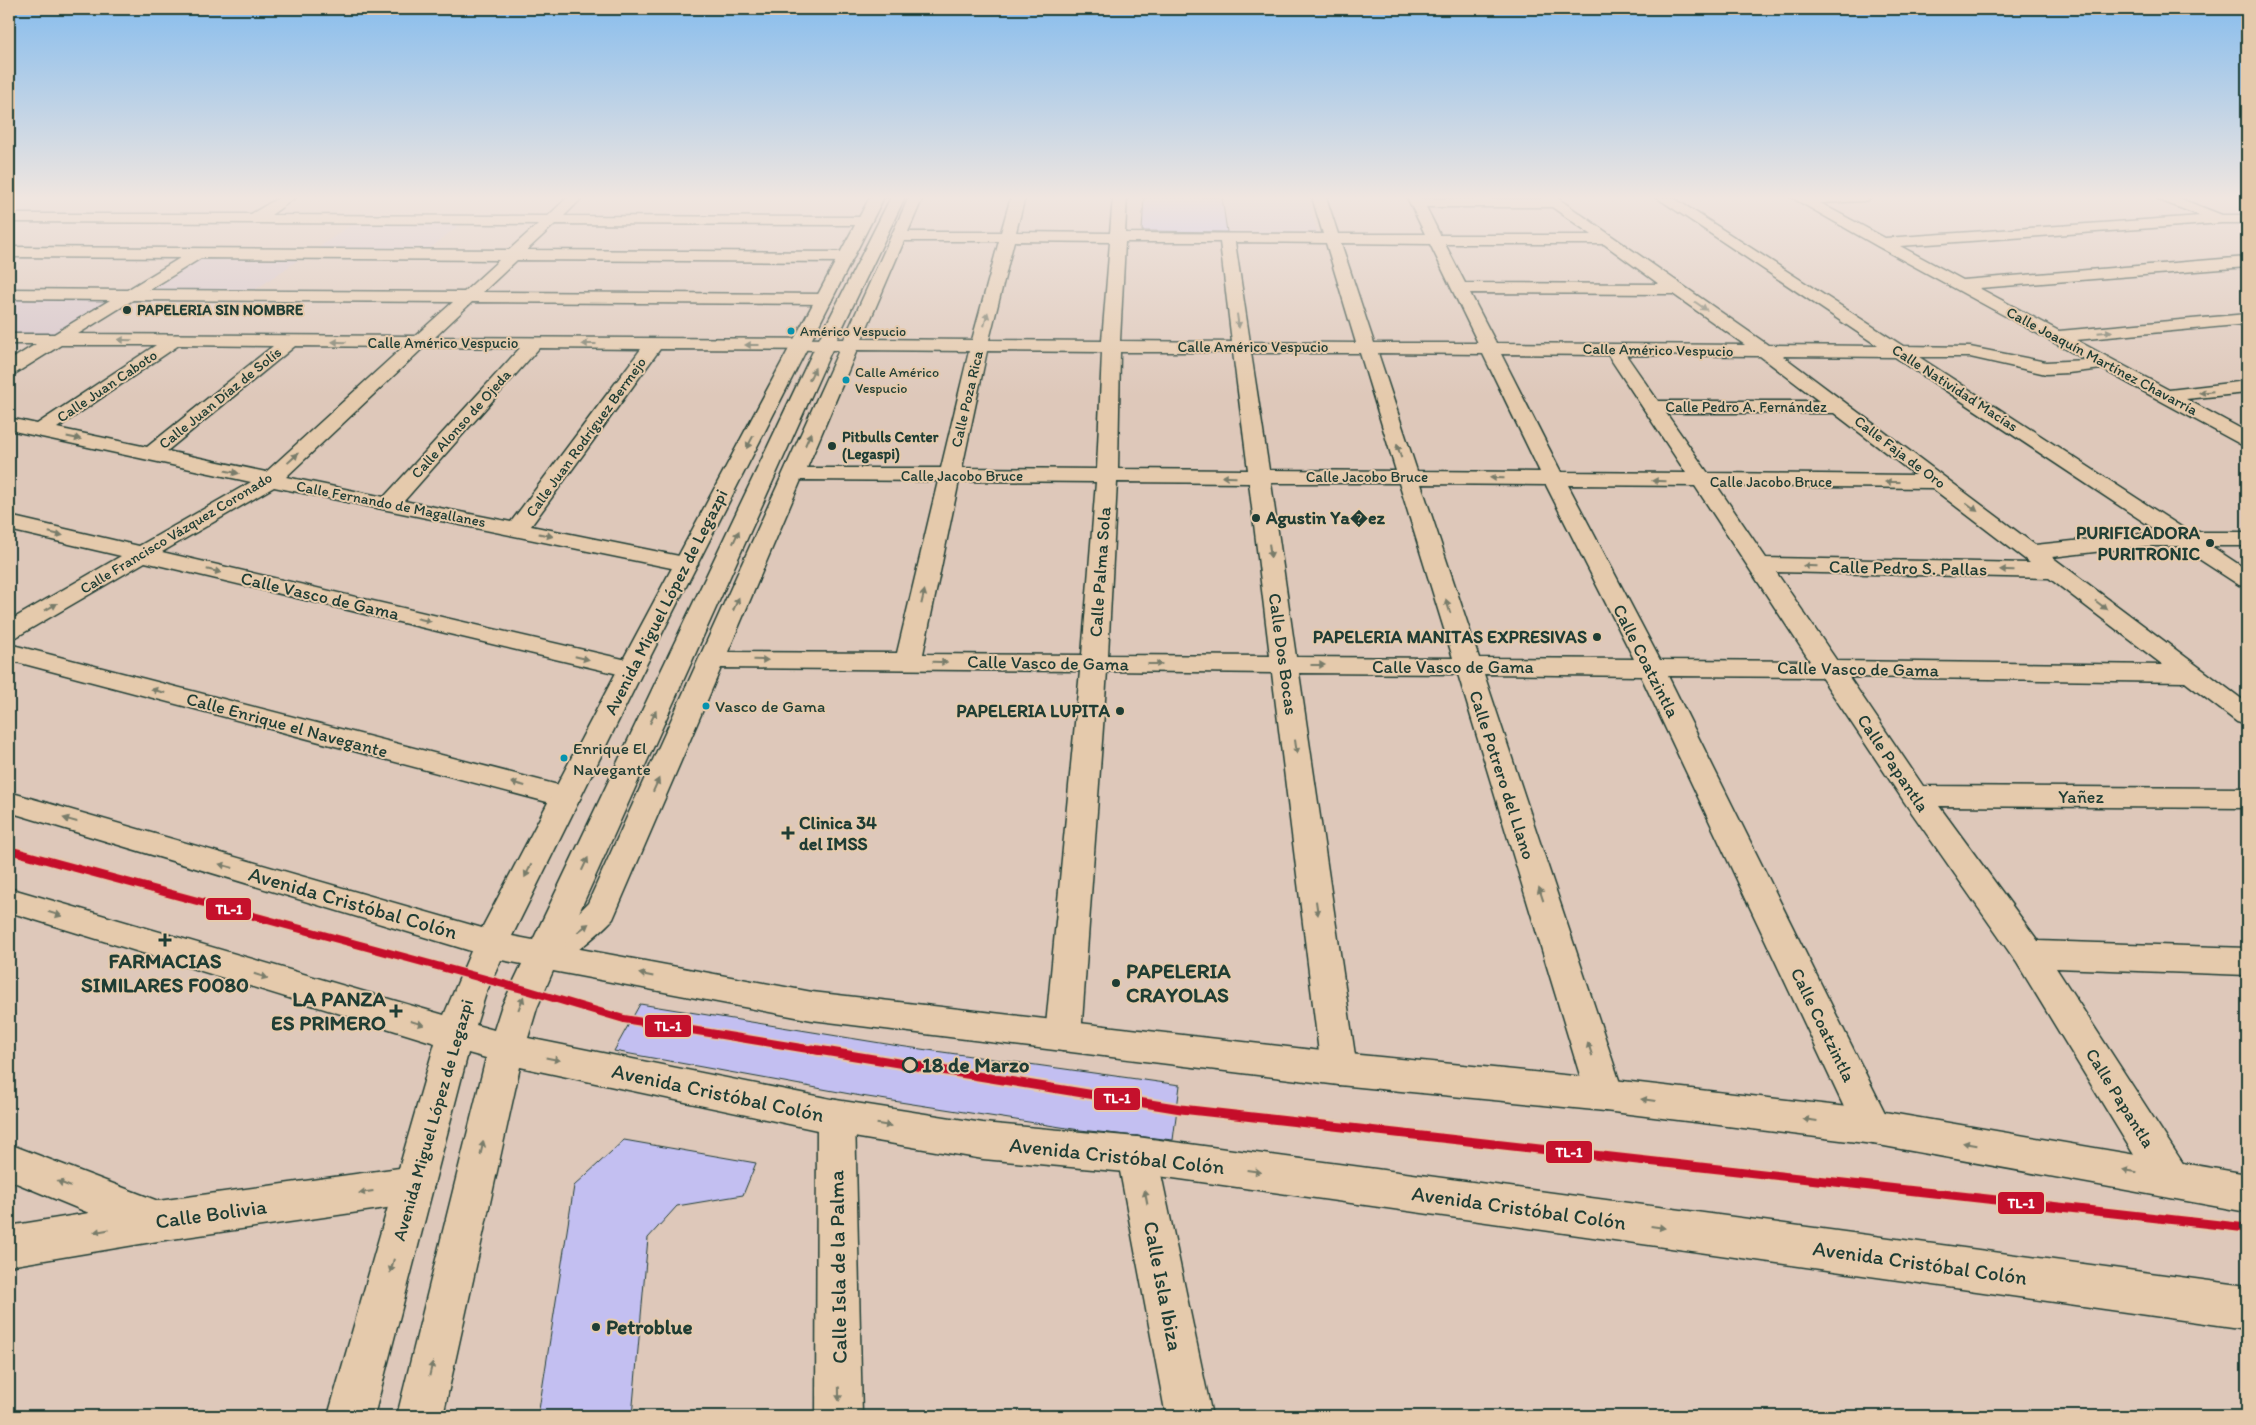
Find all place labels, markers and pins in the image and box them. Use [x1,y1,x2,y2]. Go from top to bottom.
place label: PAPELERIA SIN NOMBRE [137,301,304,319]
marker: PAPELERIA SIN NOMBRE [121,304,133,316]
place label: Américo Vespucio [800,323,906,340]
marker: Américo Vespucio [786,326,796,336]
place label: Calle Américo Vespucio [855,364,939,397]
marker: Calle Américo Vespucio [841,375,851,385]
place label: Pitbulls Center (Legaspi) [842,428,939,464]
marker: Pitbulls Center (Legaspi) [826,440,838,452]
place label: Agustin Ya�ez [1265,507,1385,529]
marker: Agustin Ya�ez [1250,512,1262,524]
place label: PURIFICADORA PURITRONIC [2076,522,2200,565]
marker: PURIFICADORA PURITRONIC [2204,537,2216,549]
place label: PAPELERIA MANITAS EXPRESIVAS [1313,626,1587,648]
marker: PAPELERIA MANITAS EXPRESIVAS [1591,631,1603,643]
place label: Vasco de Gama [715,696,825,716]
place label: PAPELERIA LUPITA [956,700,1110,722]
marker: Vasco de Gama [701,701,711,711]
marker: PAPELERIA LUPITA [1114,705,1126,717]
place label: Enrique El Navegante [573,738,651,779]
marker: Enrique El Navegante [559,753,569,763]
place label: Clinica 34 del IMSS [799,812,877,855]
marker: Clinica 34 del IMSS [781,826,795,840]
marker: FARMACIAS SIMILARES F0080 [159,934,171,946]
place label: FARMACIAS SIMILARES F0080 [81,948,249,997]
place label: PAPELERIA CRAYOLAS [1126,958,1231,1007]
marker: PAPELERIA CRAYOLAS [1110,977,1122,989]
place label: LA PANZA ES PRIMERO [271,986,387,1035]
marker: LA PANZA ES PRIMERO [390,1005,402,1017]
place label: 18 de Marzo [922,1052,1030,1077]
marker: 18 de Marzo [902,1057,918,1073]
place label: Petroblue [606,1314,692,1339]
marker: Petroblue [590,1321,602,1333]

